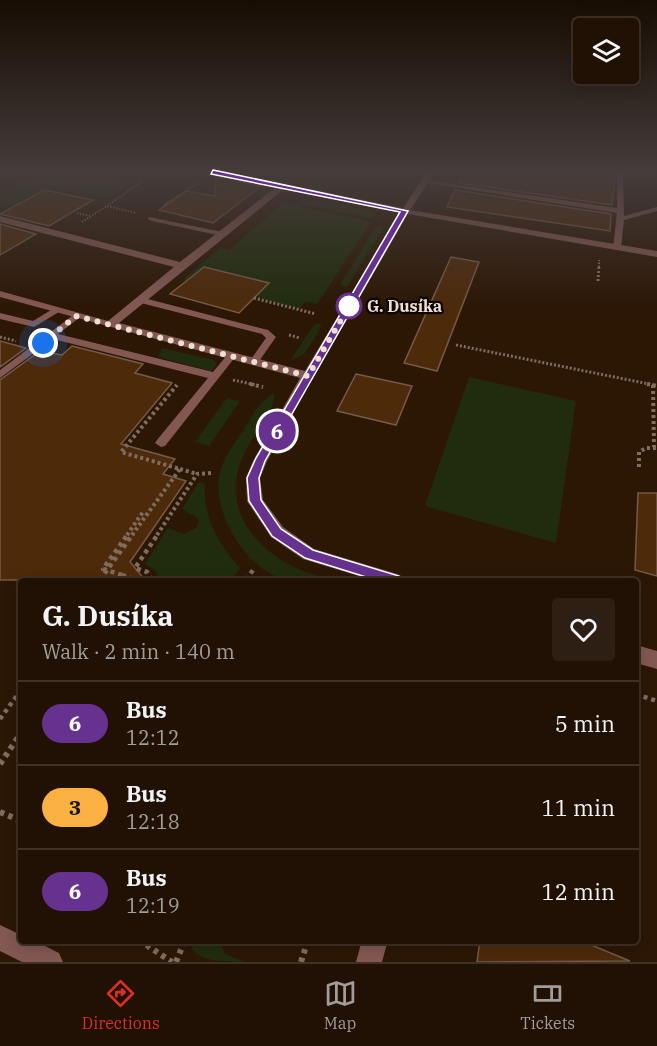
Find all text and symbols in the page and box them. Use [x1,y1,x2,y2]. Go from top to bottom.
map controls [573,18,639,84]
button: layers [573,18,639,84]
marker: G. Dusíka [336,293,362,319]
place label: G. Dusíka [367,296,442,316]
your location [28,328,58,358]
line badge: 6 [258,412,296,450]
text: 6 [271,417,283,445]
text: G. Dusíka [42,597,174,634]
button: heart [552,598,615,661]
text: Walk · 2 min · 140 m [42,638,235,665]
text: Bus [126,695,167,724]
text: 6 [69,709,81,737]
text: 5 min [555,709,615,738]
text: 12:12 [126,724,180,751]
text: Bus [126,779,167,808]
text: 3 [69,793,81,821]
text: 11 min [542,793,615,822]
text: 12:18 [126,808,180,835]
text: Bus [126,863,167,892]
text: 6 [69,877,81,905]
text: 12 min [542,877,615,906]
text: 12:19 [126,892,180,919]
tab: Directions [82,977,160,1033]
tab: Map [324,977,357,1033]
tab: Tickets [520,977,575,1033]

